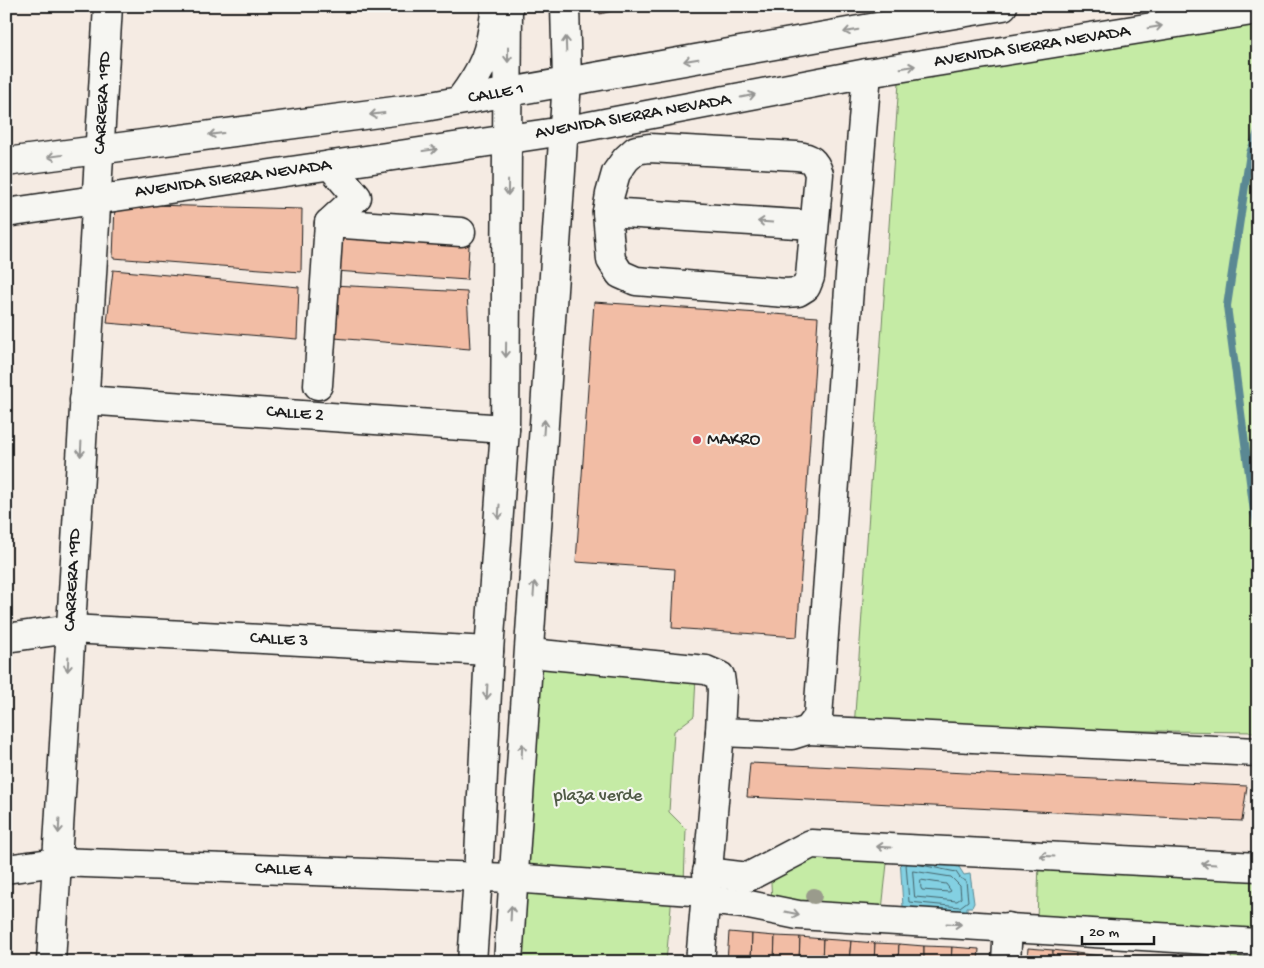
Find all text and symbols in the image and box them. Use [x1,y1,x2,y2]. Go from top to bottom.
street label: AVENIDA SIERRA NEVADA [933,21,1133,73]
one-way arrow [1147,21,1163,31]
one-way arrow [843,27,859,37]
one-way arrow [561,36,570,52]
one-way arrow [504,47,513,63]
street label: CARRERA 19D [90,51,116,155]
one-way arrow [683,55,699,65]
one-way arrow [900,61,916,71]
street label: CALLE 1 [466,79,526,109]
street label: AVENIDA SIERRA NEVADA [534,89,734,145]
one-way arrow [740,90,756,100]
one-way arrow [369,109,385,119]
one-way arrow [208,129,224,139]
one-way arrow [422,145,438,155]
one-way arrow [47,151,63,161]
street label: AVENIDA SIERRA NEVADA [133,155,334,203]
one-way arrow [503,179,513,195]
one-way arrow [757,218,773,227]
one-way arrow [501,342,511,358]
street label: CALLE 2 [265,402,325,427]
one-way arrow [540,419,549,435]
place label: MAKRO [707,430,760,451]
marker: MAKRO [691,434,703,446]
one-way arrow [76,441,85,457]
one-way arrow [494,504,504,520]
street label: CARRERA 19D [60,528,86,632]
one-way arrow [529,581,538,597]
street label: CALLE 3 [249,628,309,652]
one-way arrow [64,655,73,671]
one-way arrow [482,684,491,700]
one-way arrow [518,743,527,759]
park label: plaza verde [553,786,643,807]
one-way arrow [54,818,63,834]
one-way arrow [877,843,893,852]
one-way arrow [1039,851,1055,860]
street label: CALLE 4 [255,859,314,882]
one-way arrow [1201,860,1217,869]
one-way arrow [506,905,515,921]
one-way arrow [784,909,800,919]
scale bar [1082,913,1154,945]
one-way arrow [946,919,962,928]
text: 20 m [1089,924,1119,942]

